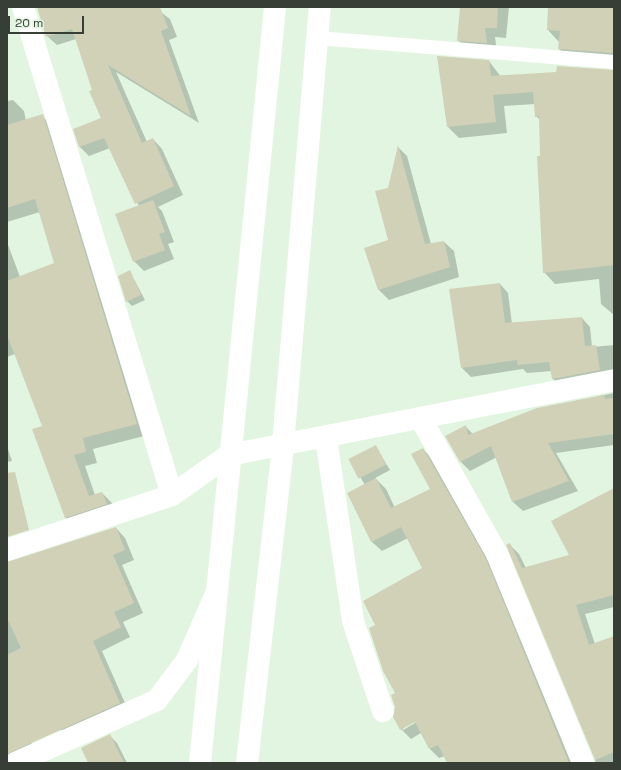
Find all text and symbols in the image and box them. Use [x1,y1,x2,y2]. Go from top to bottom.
scale bar [10,8,86,34]
text: 20 m [15,15,43,31]

